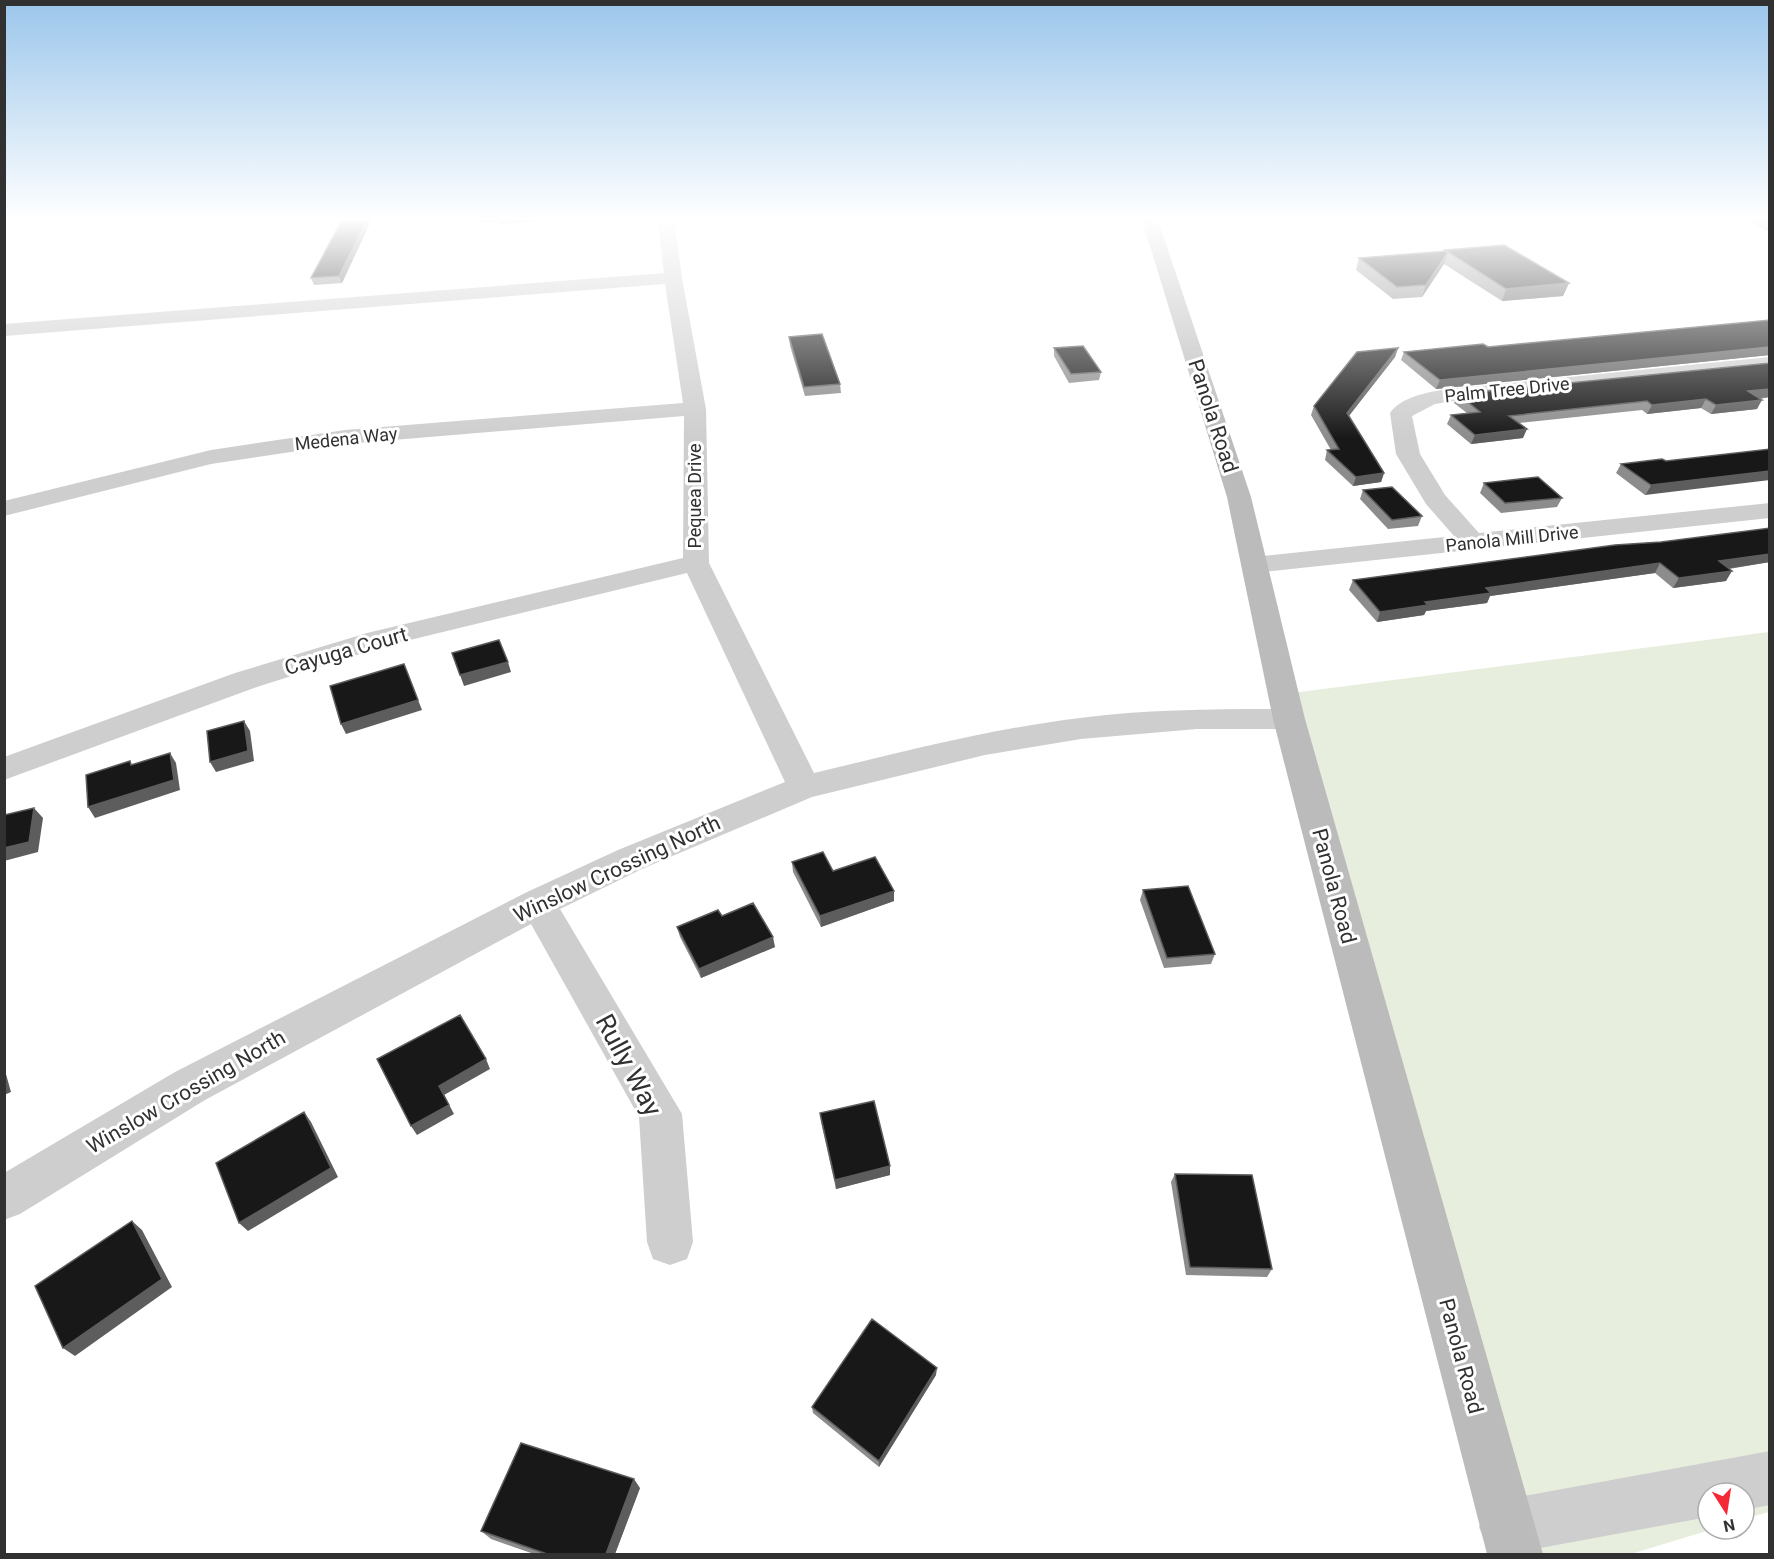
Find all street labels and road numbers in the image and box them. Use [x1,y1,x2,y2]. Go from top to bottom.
street label: Panola Road [1183,356,1243,476]
street label: Palm Tree Drive [1444,373,1570,406]
street label: Medena Way [294,423,399,454]
street label: Pequea Drive [684,443,705,549]
street label: Panola Mill Drive [1444,521,1579,556]
street label: Cayuga Court [282,622,410,680]
street label: Winslow Crossing North [510,811,724,927]
street label: Panola Road [1307,826,1361,946]
street label: Rully Way [590,1009,668,1121]
street label: Winslow Crossing North [82,1025,290,1159]
street label: Panola Road [1434,1296,1488,1416]

